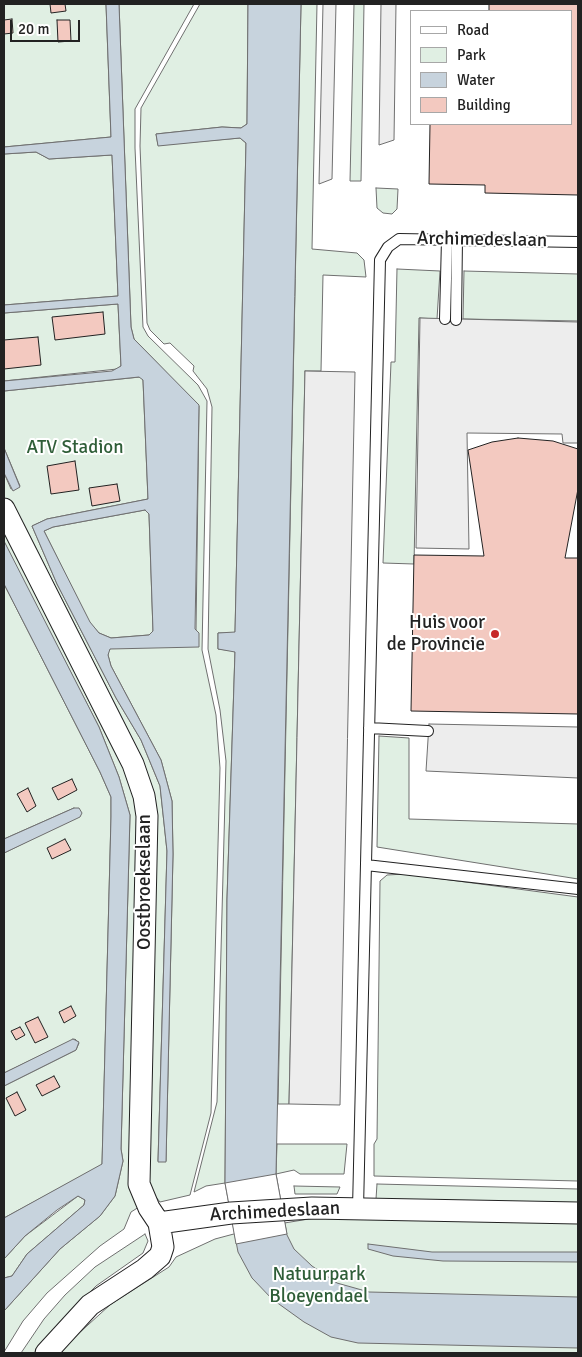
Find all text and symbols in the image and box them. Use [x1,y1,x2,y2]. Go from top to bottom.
scale bar [12,10,82,42]
legend [410,10,572,125]
text: 20 m [18,20,49,38]
text: Road [457,21,489,39]
text: Park [457,46,486,64]
text: Water [457,71,495,89]
text: Building [457,96,511,114]
street label: Archimedeslaan [417,227,547,253]
park label: ATV Stadion [26,437,124,459]
place label: Huis voor de Provincie [387,612,485,656]
marker: Huis voor de Provincie [489,628,501,640]
street label: Oostbroekselaan [134,814,156,950]
street label: Archimedeslaan [209,1197,341,1227]
park label: Natuurpark Bloeyendael [269,1264,369,1308]

